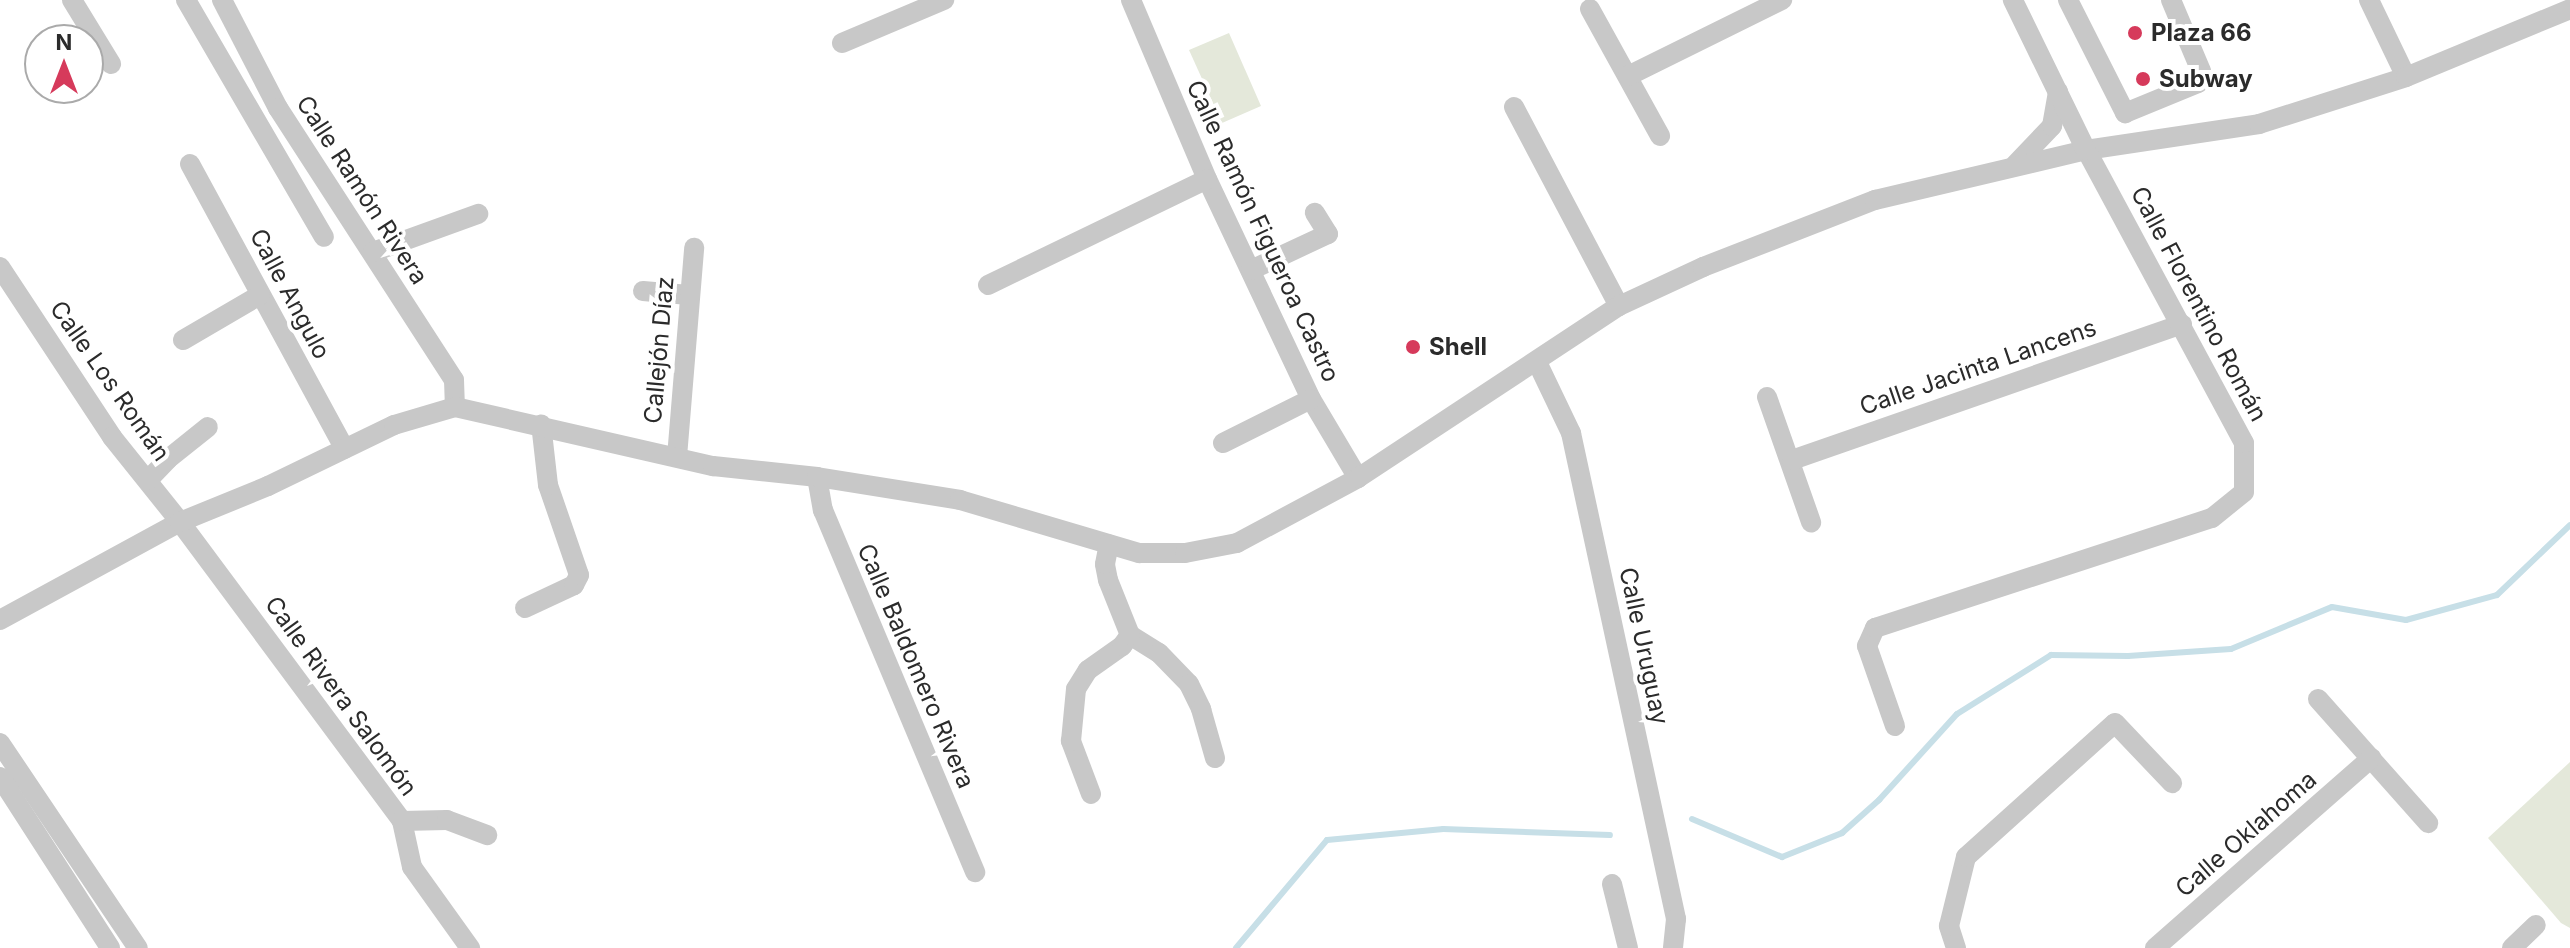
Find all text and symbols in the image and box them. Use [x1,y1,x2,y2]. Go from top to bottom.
place label: Plaza 66 [2151,19,2252,47]
north arrow [24,24,104,104]
marker: Plaza 66 [2126,24,2144,42]
text: N [56,29,72,55]
place label: Subway [2159,65,2253,93]
marker: Subway [2134,70,2152,88]
street label: Calle Ramón Figueroa Castro [1180,76,1346,386]
street label: Calle Ramón Rivera [290,90,434,290]
street label: Calle Florentino Román [2125,182,2273,426]
street label: Calle Angulo [244,224,336,364]
street label: Callejón Díaz [638,275,680,425]
street label: Calle Los Román [44,295,176,467]
street label: Calle Jacinta Lancens [1856,313,2100,421]
place label: Shell [1429,333,1487,361]
marker: Shell [1404,338,1422,356]
street label: Calle Baldomero Rivera [851,539,981,793]
street label: Calle Uruguay [1613,565,1675,727]
street label: Calle Rivera Salomón [259,591,423,801]
street label: Calle Oklahoma [2170,765,2322,903]

